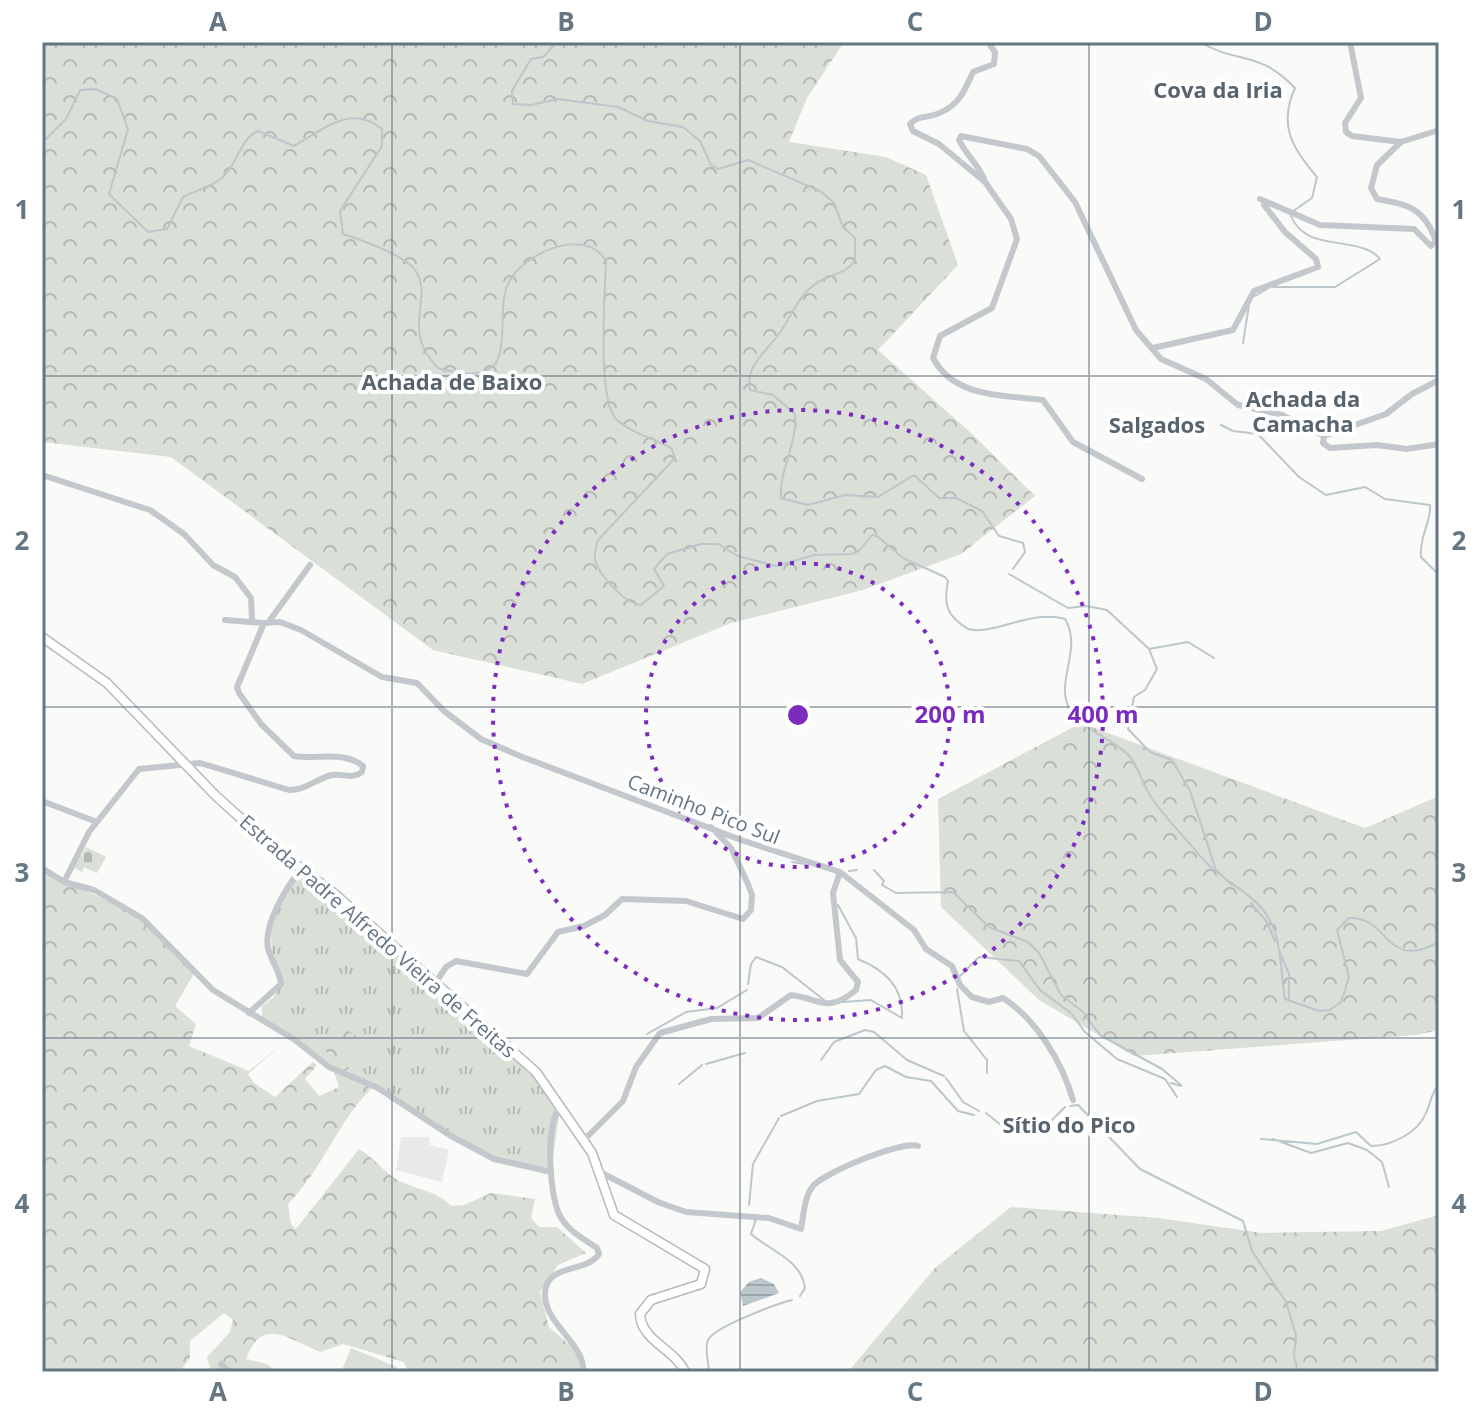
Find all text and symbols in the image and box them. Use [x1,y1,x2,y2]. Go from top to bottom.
text: A [209,3,227,39]
text: B [557,3,575,39]
text: C [907,3,923,39]
text: D [1253,3,1273,39]
district label: Cova da Iria [1153,74,1283,104]
text: 1 [15,191,29,227]
text: 1 [1452,191,1466,227]
district label: Achada de Baixo [362,366,542,396]
district label: Achada da Camacha [1246,383,1360,438]
district label: Salgados [1109,409,1205,439]
text: 2 [15,522,30,558]
text: 2 [1452,522,1467,558]
text: 200 m [915,697,985,730]
text: 400 m [1068,697,1138,730]
centre of rings [784,701,812,729]
street label: Caminho Pico Sul [624,768,784,850]
street label: Estrada Padre Alfredo Vieira de Freitas [234,808,522,1064]
text: 3 [15,854,29,890]
text: 3 [1452,854,1466,890]
district label: Sítio do Pico [1002,1109,1136,1139]
text: 4 [15,1185,30,1221]
text: 4 [1452,1185,1467,1221]
text: A [209,1373,227,1409]
text: B [557,1373,575,1409]
text: C [907,1373,923,1409]
text: D [1253,1373,1273,1409]

